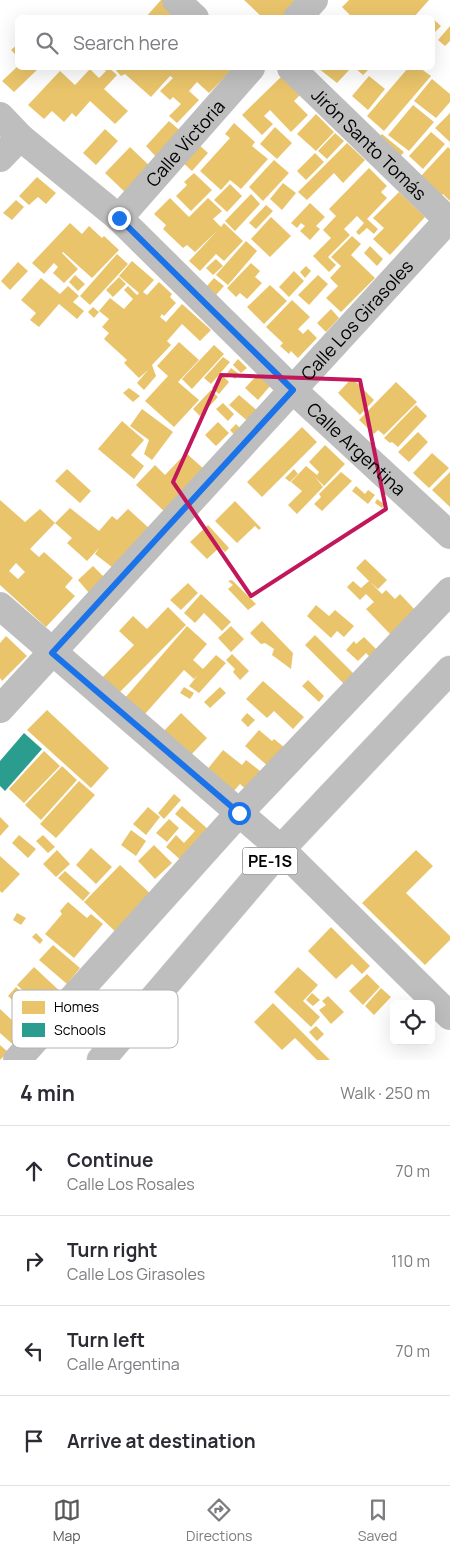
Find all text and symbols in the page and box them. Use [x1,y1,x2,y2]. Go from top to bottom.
search box [15,15,435,70]
icon: search [33,29,61,57]
text: Search here [73,30,179,56]
street label: Jirón Santo Tomás [307,83,432,205]
street label: Calle Victoria [140,94,230,192]
route end [108,207,131,230]
street label: Calle Los Girasoles [295,254,418,385]
street label: Calle Argentina [302,397,411,500]
route start [228,802,251,825]
road number: PE-1S [242,848,298,874]
legend [12,990,178,1048]
text: Homes [54,997,99,1016]
map controls [390,1000,435,1045]
button: locate [390,1000,435,1045]
text: Schools [54,1020,106,1039]
text: 4 min [20,1079,75,1107]
text: Walk · 250 m [340,1082,430,1104]
text: Continue [67,1147,153,1173]
icon: ahead [20,1157,48,1185]
text: 70 m [395,1160,430,1182]
text: Calle Los Rosales [67,1173,195,1195]
text: Turn right [67,1237,157,1263]
icon: right [20,1247,48,1275]
text: 110 m [391,1250,430,1272]
text: Calle Los Girasoles [67,1263,205,1285]
text: Turn left [67,1327,145,1353]
icon: left [20,1337,48,1365]
text: 70 m [395,1340,430,1362]
text: Calle Argentina [67,1353,180,1375]
icon: arrive [20,1427,48,1455]
text: Arrive at destination [67,1428,256,1454]
tab: Map [53,1496,81,1545]
tab: Directions [186,1496,252,1545]
tab: Saved [358,1496,397,1545]

